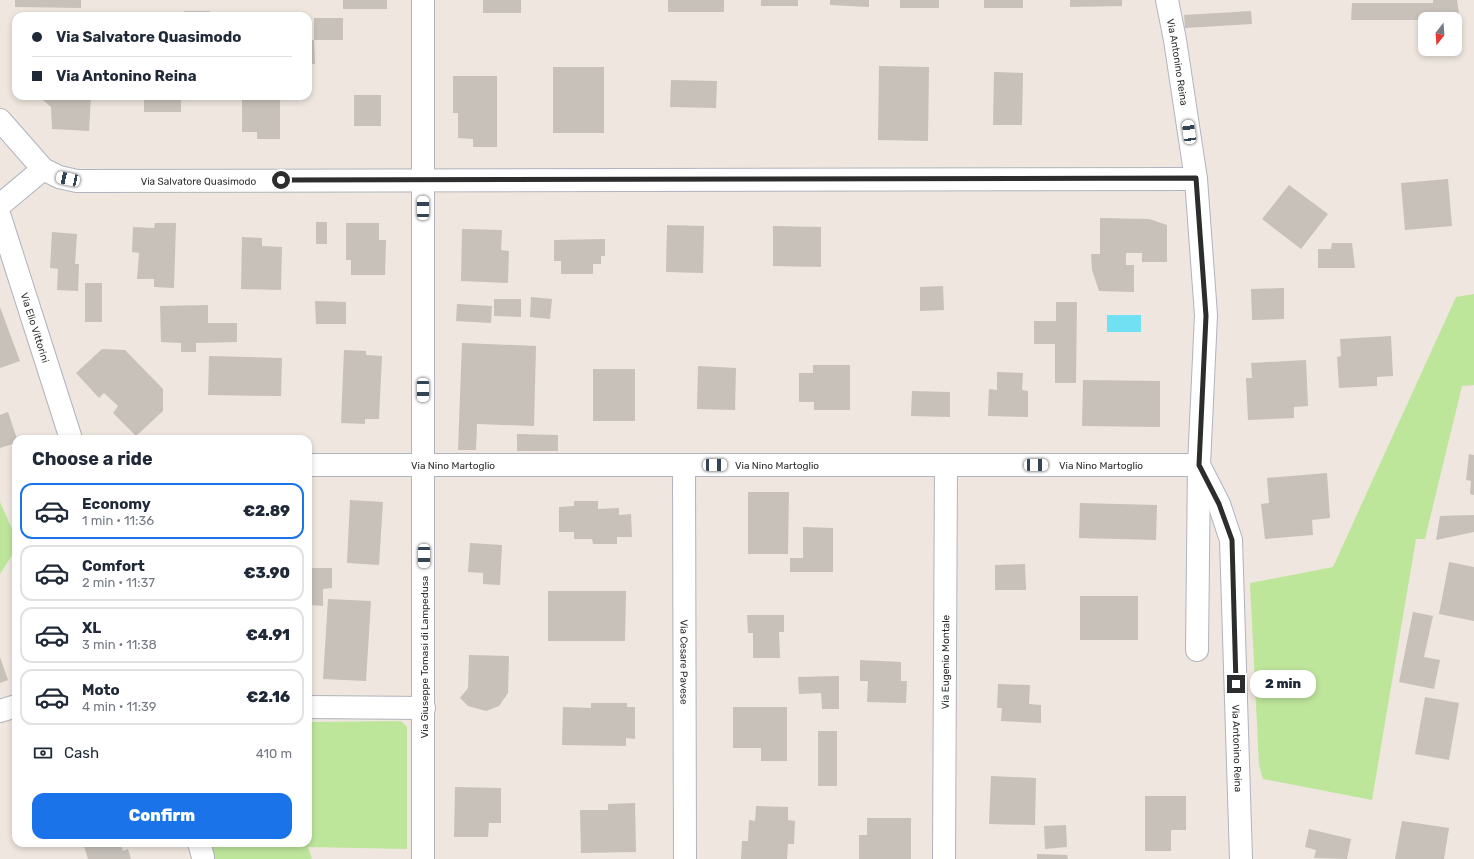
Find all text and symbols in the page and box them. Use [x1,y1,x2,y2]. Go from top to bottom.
north arrow [1418,12,1462,56]
map controls [1418,12,1462,56]
street label: Via Antonino Reina [1164,18,1190,106]
text: Via Salvatore Quasimodo [56,28,241,46]
text: Via Antonino Reina [56,67,197,85]
car [1181,119,1197,145]
car [55,171,81,187]
route start [272,171,290,189]
street label: Via Salvatore Quasimodo [141,176,257,188]
car [417,196,429,220]
street label: Via Elio Vittorini [18,291,51,364]
car [417,378,429,402]
text: Choose a ride [32,448,153,470]
car [703,459,727,471]
car [1024,459,1048,471]
street label: Via Nino Martoglio [411,460,495,472]
street label: Via Nino Martoglio [735,460,819,472]
street label: Via Nino Martoglio [1059,460,1143,472]
icon: car [34,493,70,529]
text: Economy [82,495,151,513]
text: €2.89 [243,502,290,520]
text: 1 min · 11:36 [82,513,154,528]
car [418,544,430,568]
icon: car [34,555,70,591]
text: Comfort [82,557,145,575]
text: €3.90 [243,564,290,582]
text: 2 min · 11:37 [82,575,155,590]
street label: Via Giuseppe Tomasi di Lampedusa [419,576,431,738]
street label: Via Eugenio Montale [940,614,952,709]
icon: car [34,617,70,653]
text: XL [82,619,101,637]
street label: Via Cesare Pavese [677,619,690,705]
text: €4.91 [246,626,290,644]
text: 3 min · 11:38 [82,637,157,652]
callout: 2 min [1250,670,1316,698]
route end [1227,675,1245,693]
text: 2 min [1265,676,1301,691]
icon: car [34,679,70,715]
text: Moto [82,681,120,699]
text: €2.16 [246,688,290,706]
text: 4 min · 11:39 [82,699,156,714]
street label: Via Antonino Reina [1229,704,1244,792]
icon: cash [32,742,54,764]
text: Cash [64,744,99,762]
text: 410 m [256,746,292,761]
button: Confirm [32,793,292,839]

